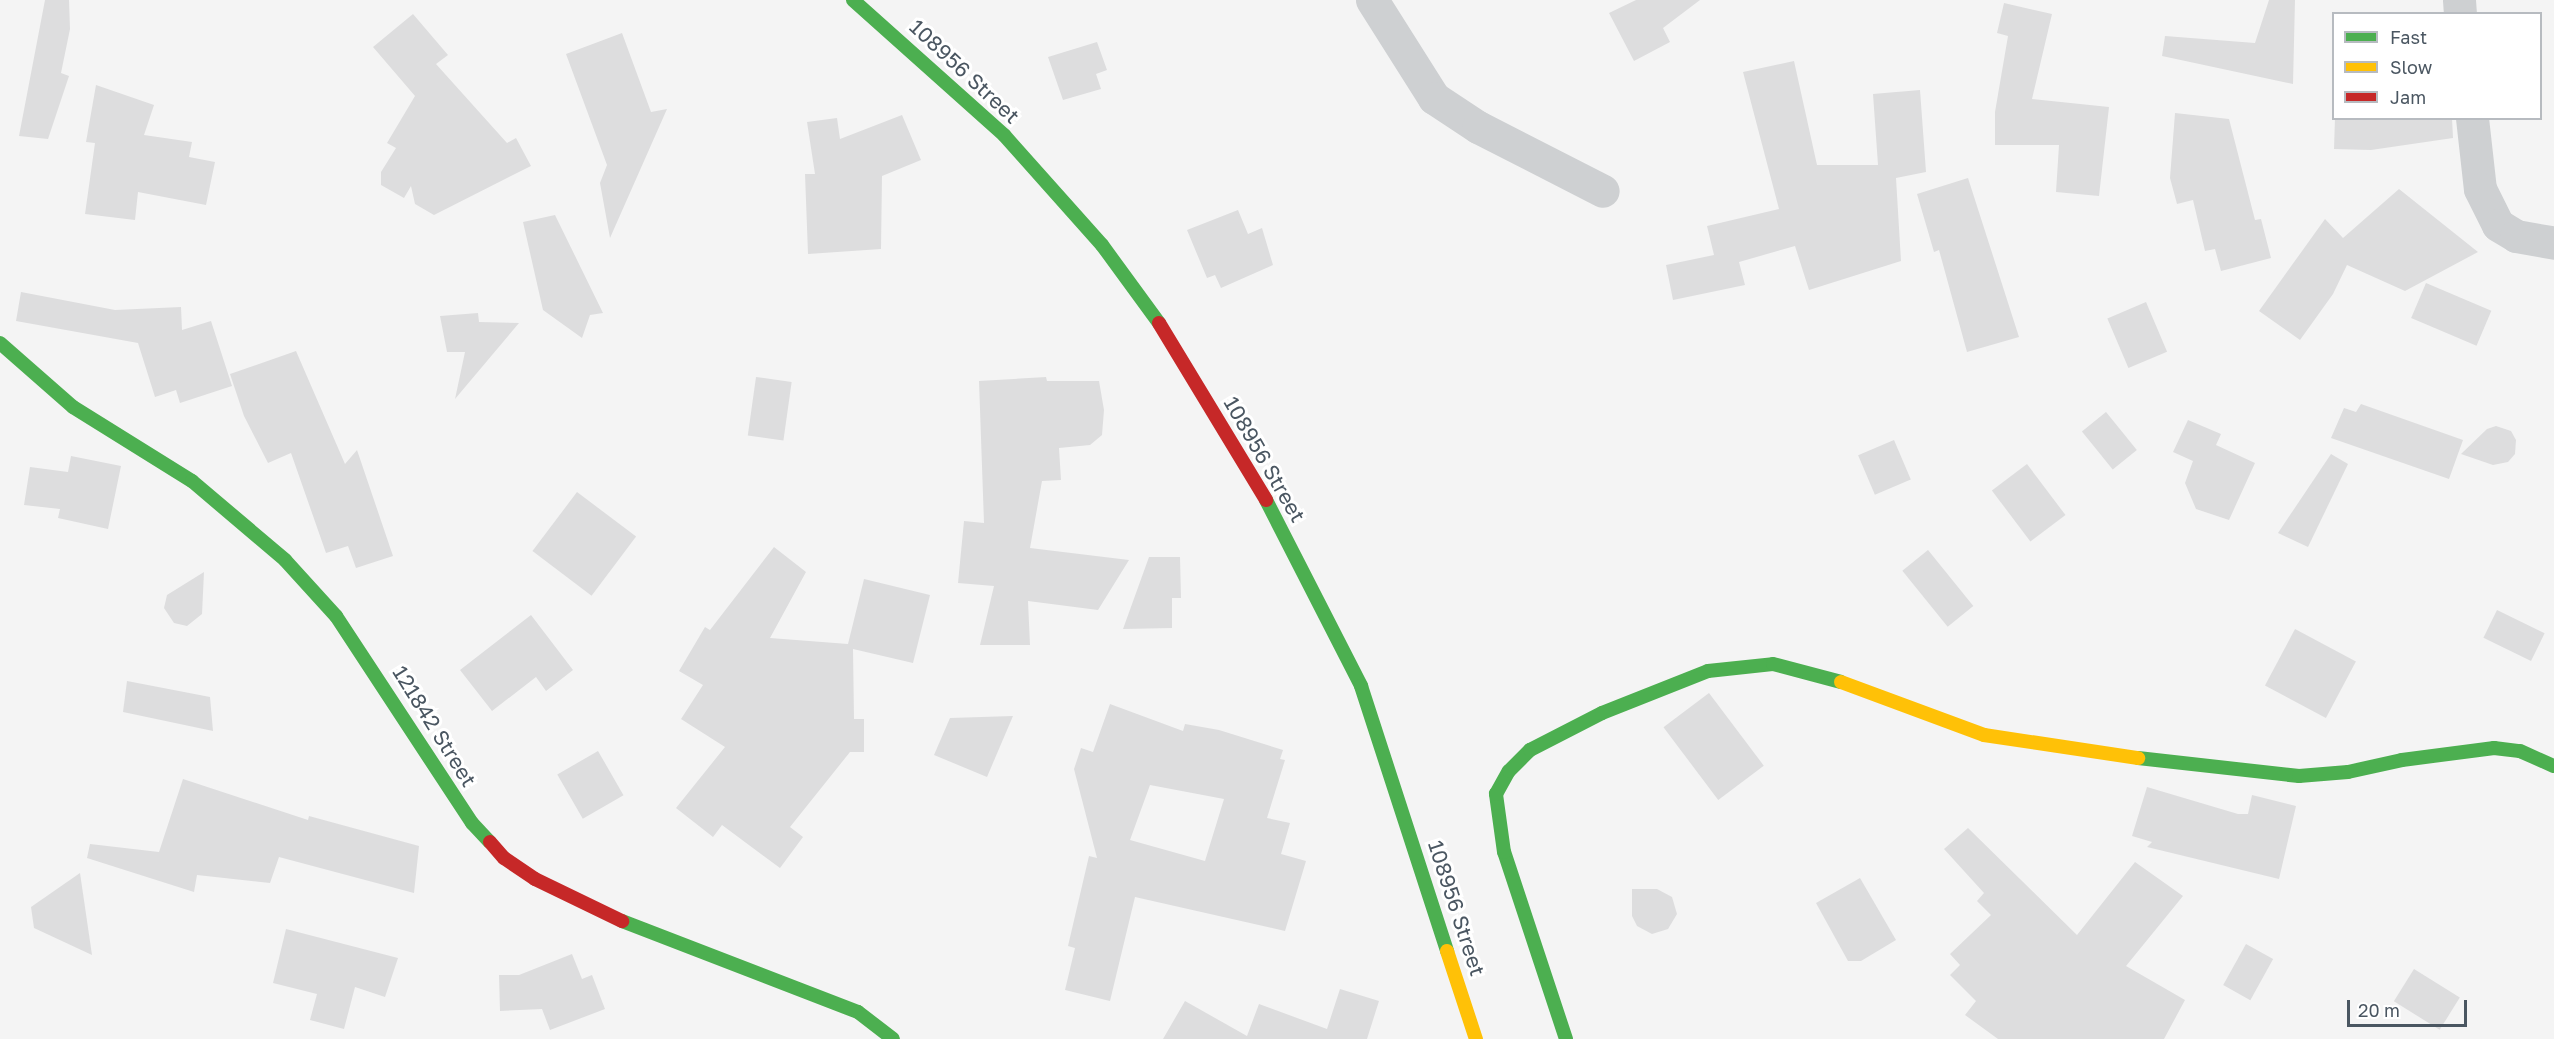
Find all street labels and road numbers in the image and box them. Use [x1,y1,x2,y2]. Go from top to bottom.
street label: 108956 Street [905,14,1025,128]
street label: 108956 Street [1219,392,1311,526]
street label: 121842 Street [388,661,482,791]
street label: 108956 Street [1423,837,1491,979]

